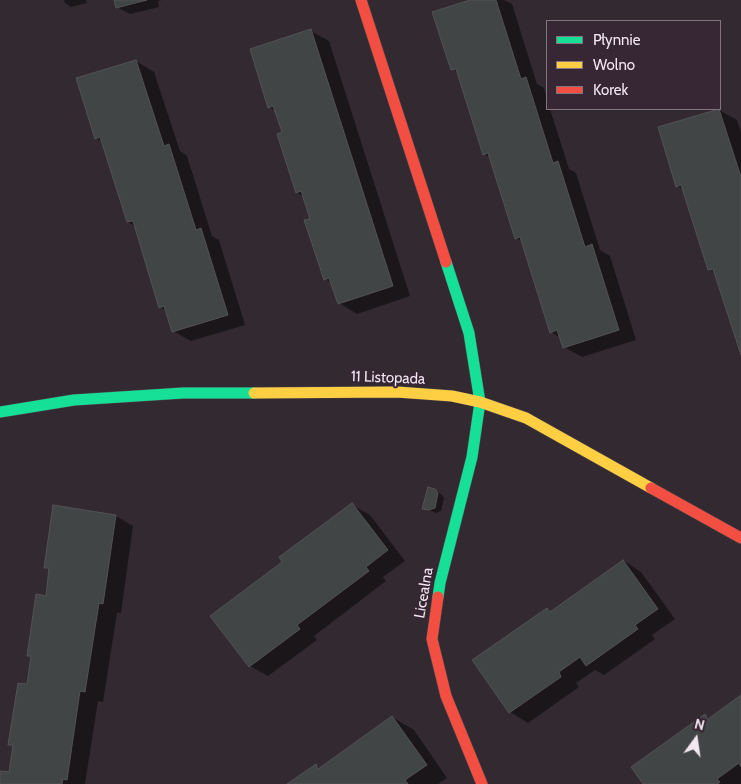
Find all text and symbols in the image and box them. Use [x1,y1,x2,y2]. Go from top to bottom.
legend [546,20,721,110]
text: Płynnie [593,31,640,49]
text: Wolno [593,56,635,74]
text: Korek [593,81,628,99]
street label: 11 Listopada [351,368,425,388]
street label: Licealna [411,566,437,620]
north arrow [671,714,721,764]
text: N [693,715,707,734]

